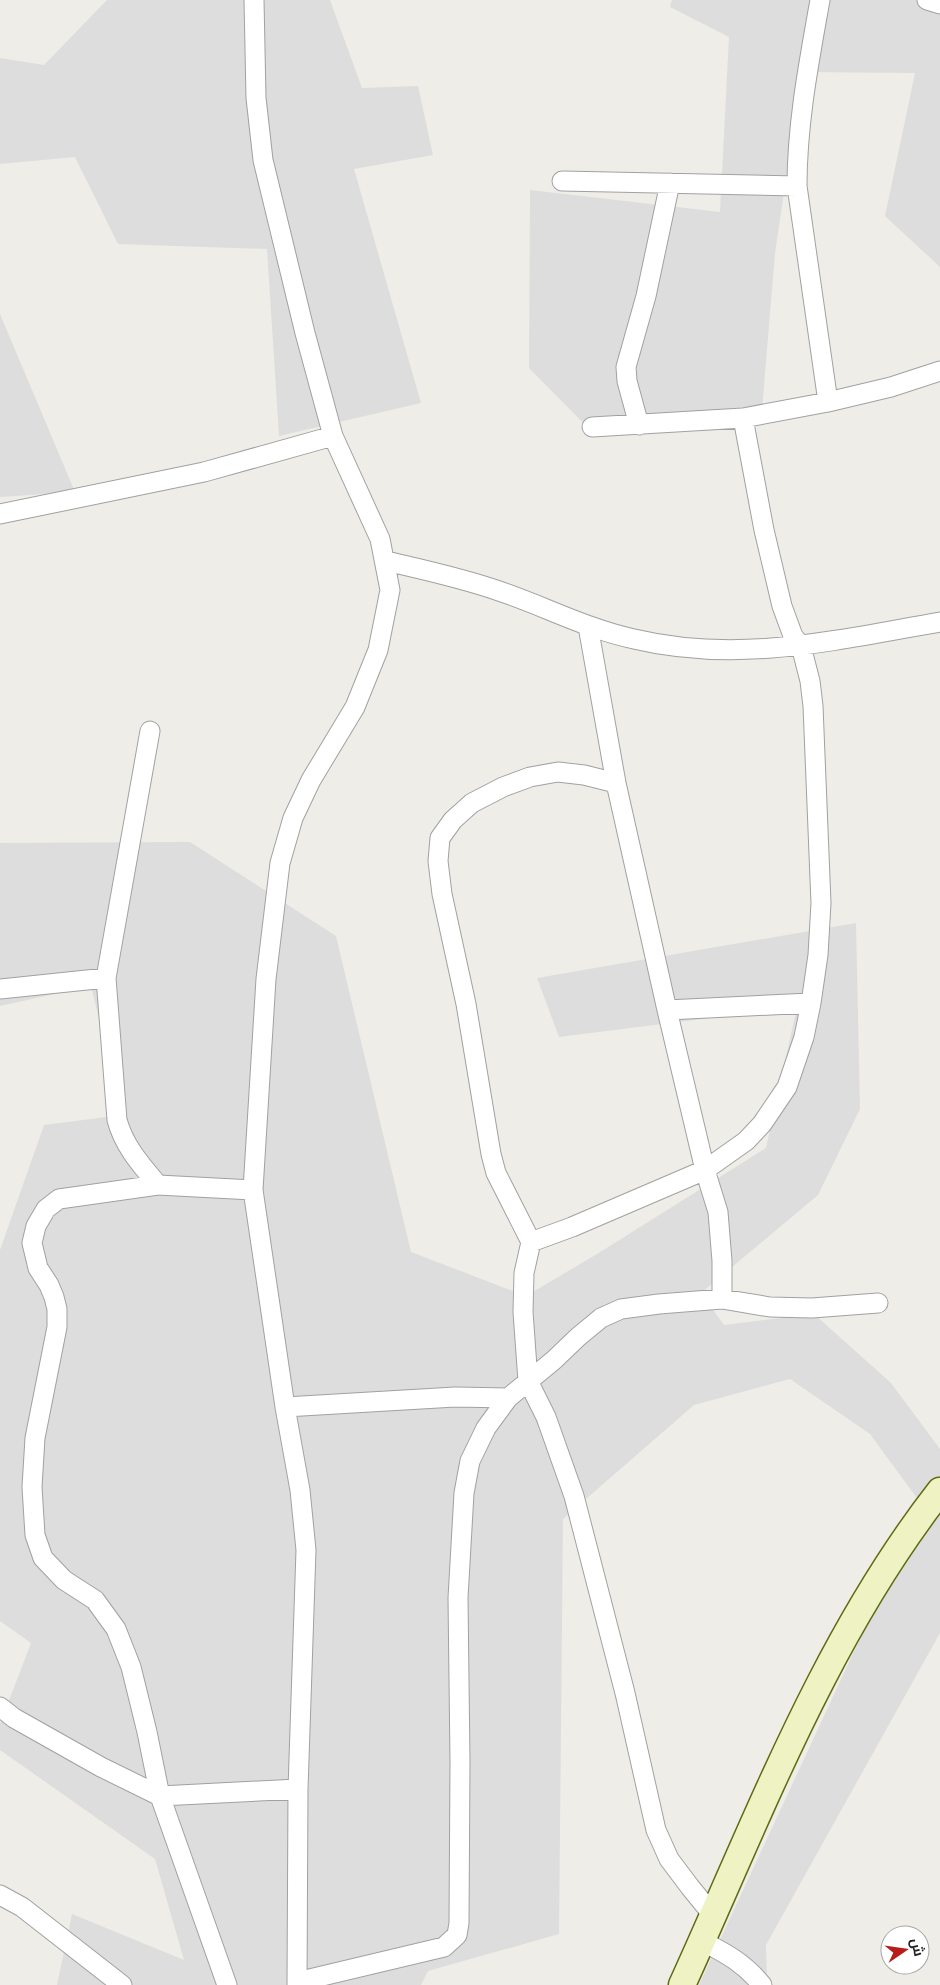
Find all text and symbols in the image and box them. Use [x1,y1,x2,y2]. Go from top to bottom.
north arrow [880,1925,930,1975]
text: ش [906,1936,929,1958]

